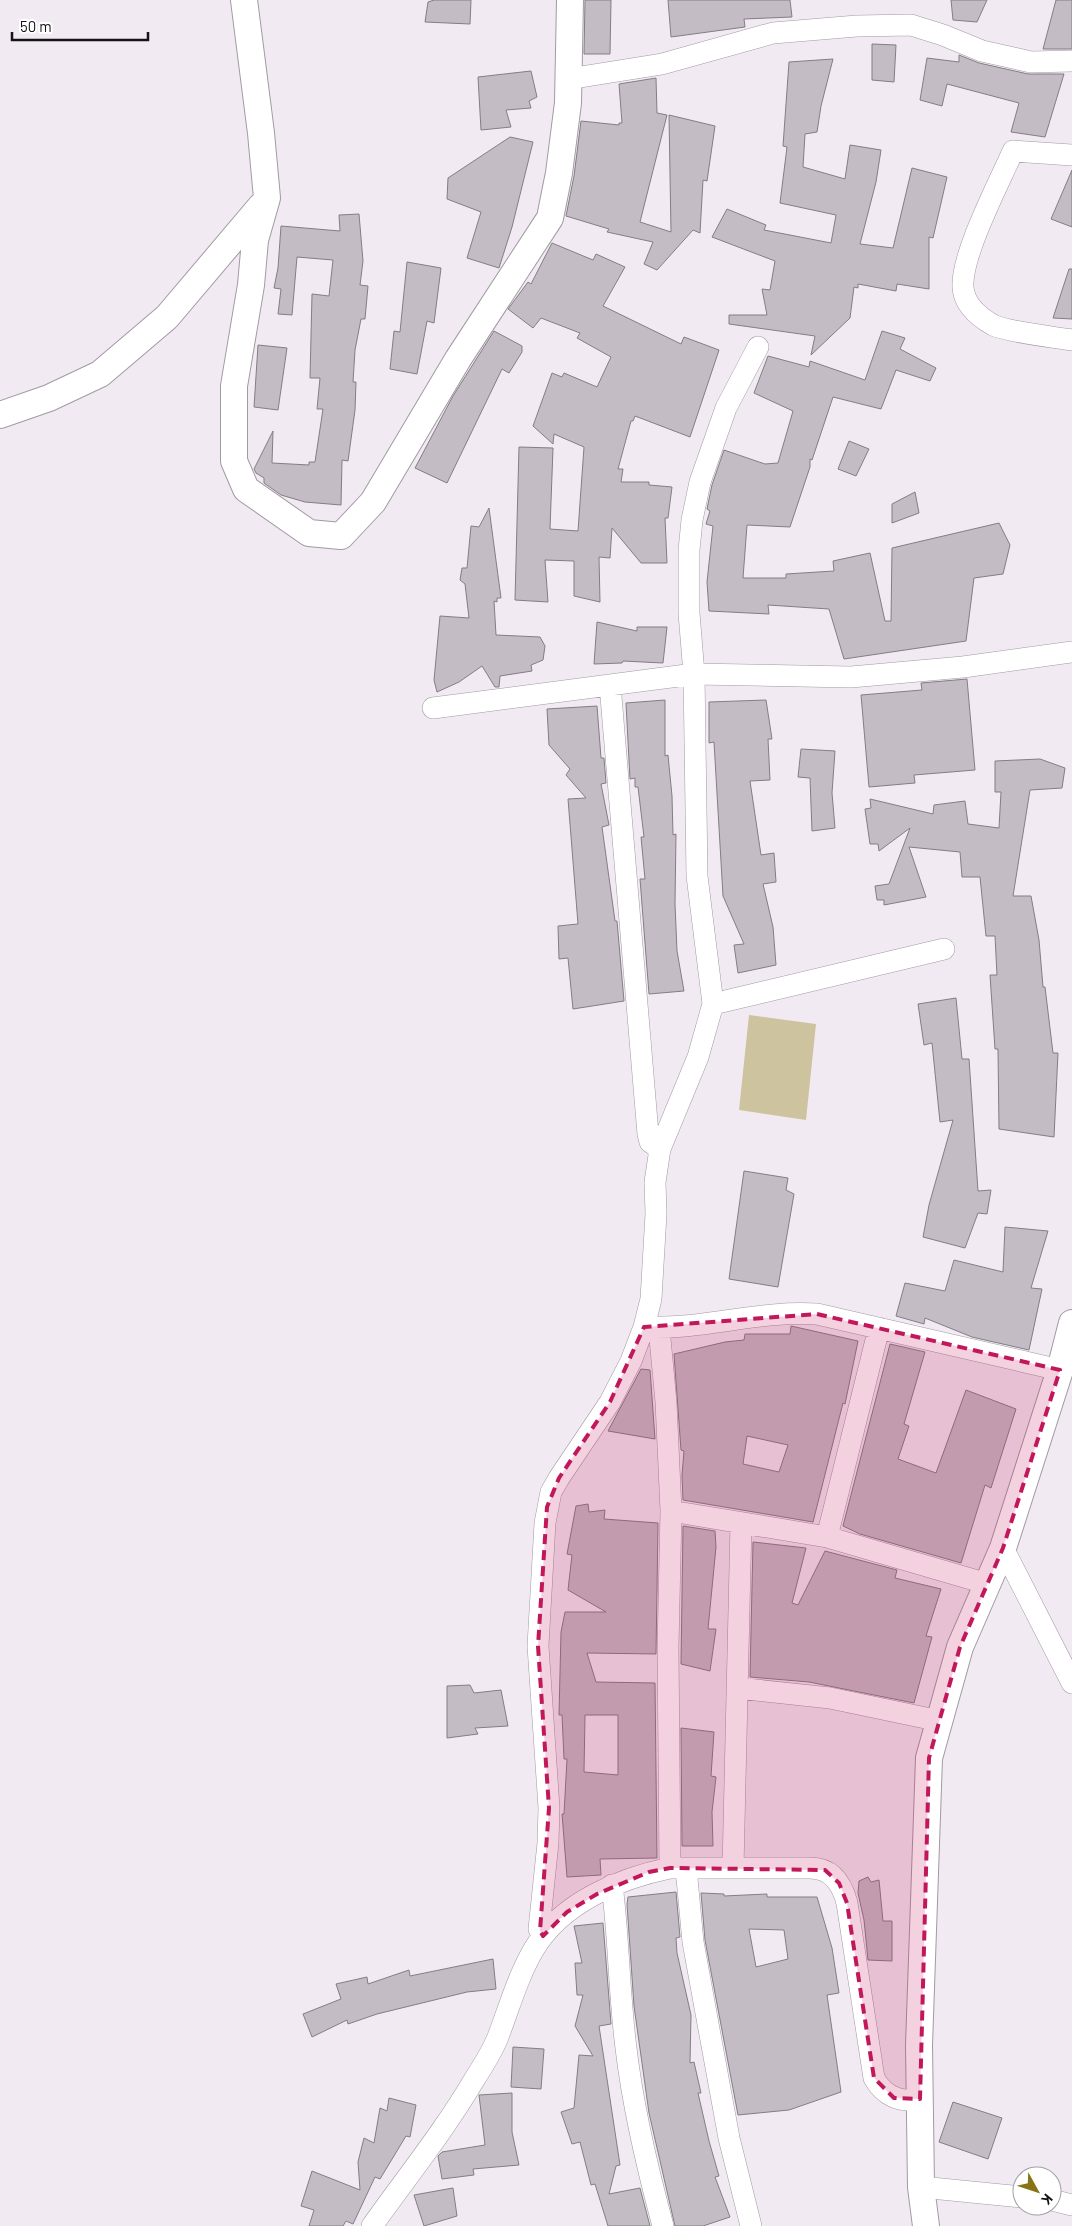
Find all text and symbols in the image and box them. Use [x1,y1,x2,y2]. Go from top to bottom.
scale bar [12,10,149,42]
text: 50 m [20,17,52,35]
north arrow [1012,2166,1062,2216]
text: K [1038,2191,1057,2209]

